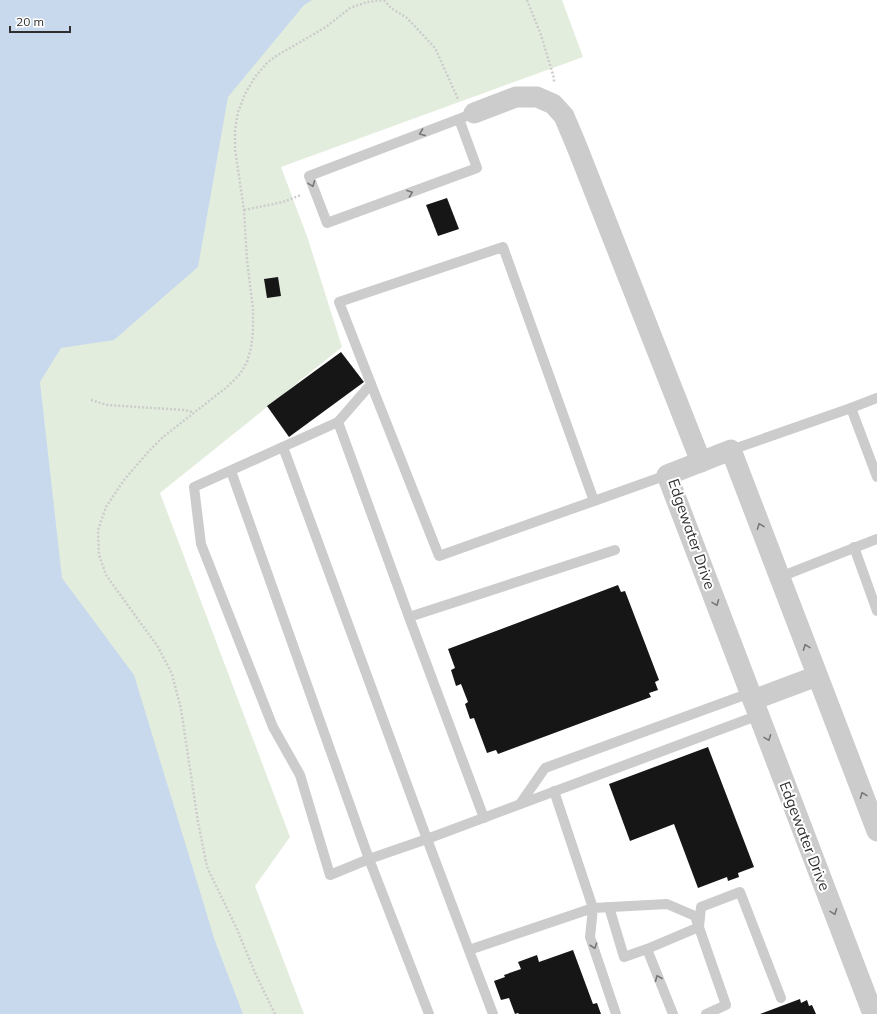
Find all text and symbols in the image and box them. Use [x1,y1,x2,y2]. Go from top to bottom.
scale bar [10,8,70,34]
text: 20 m [16,14,44,29]
one-way arrow [419,128,426,136]
one-way arrow [307,180,315,187]
one-way arrow [406,189,413,197]
street label: Edgewater Drive [664,476,720,592]
one-way arrow [756,522,764,529]
one-way arrow [712,600,720,607]
one-way arrow [803,644,811,651]
one-way arrow [763,734,771,741]
street label: Edgewater Drive [775,779,835,893]
one-way arrow [860,791,868,798]
one-way arrow [830,908,838,915]
one-way arrow [589,943,597,950]
one-way arrow [655,974,663,981]

